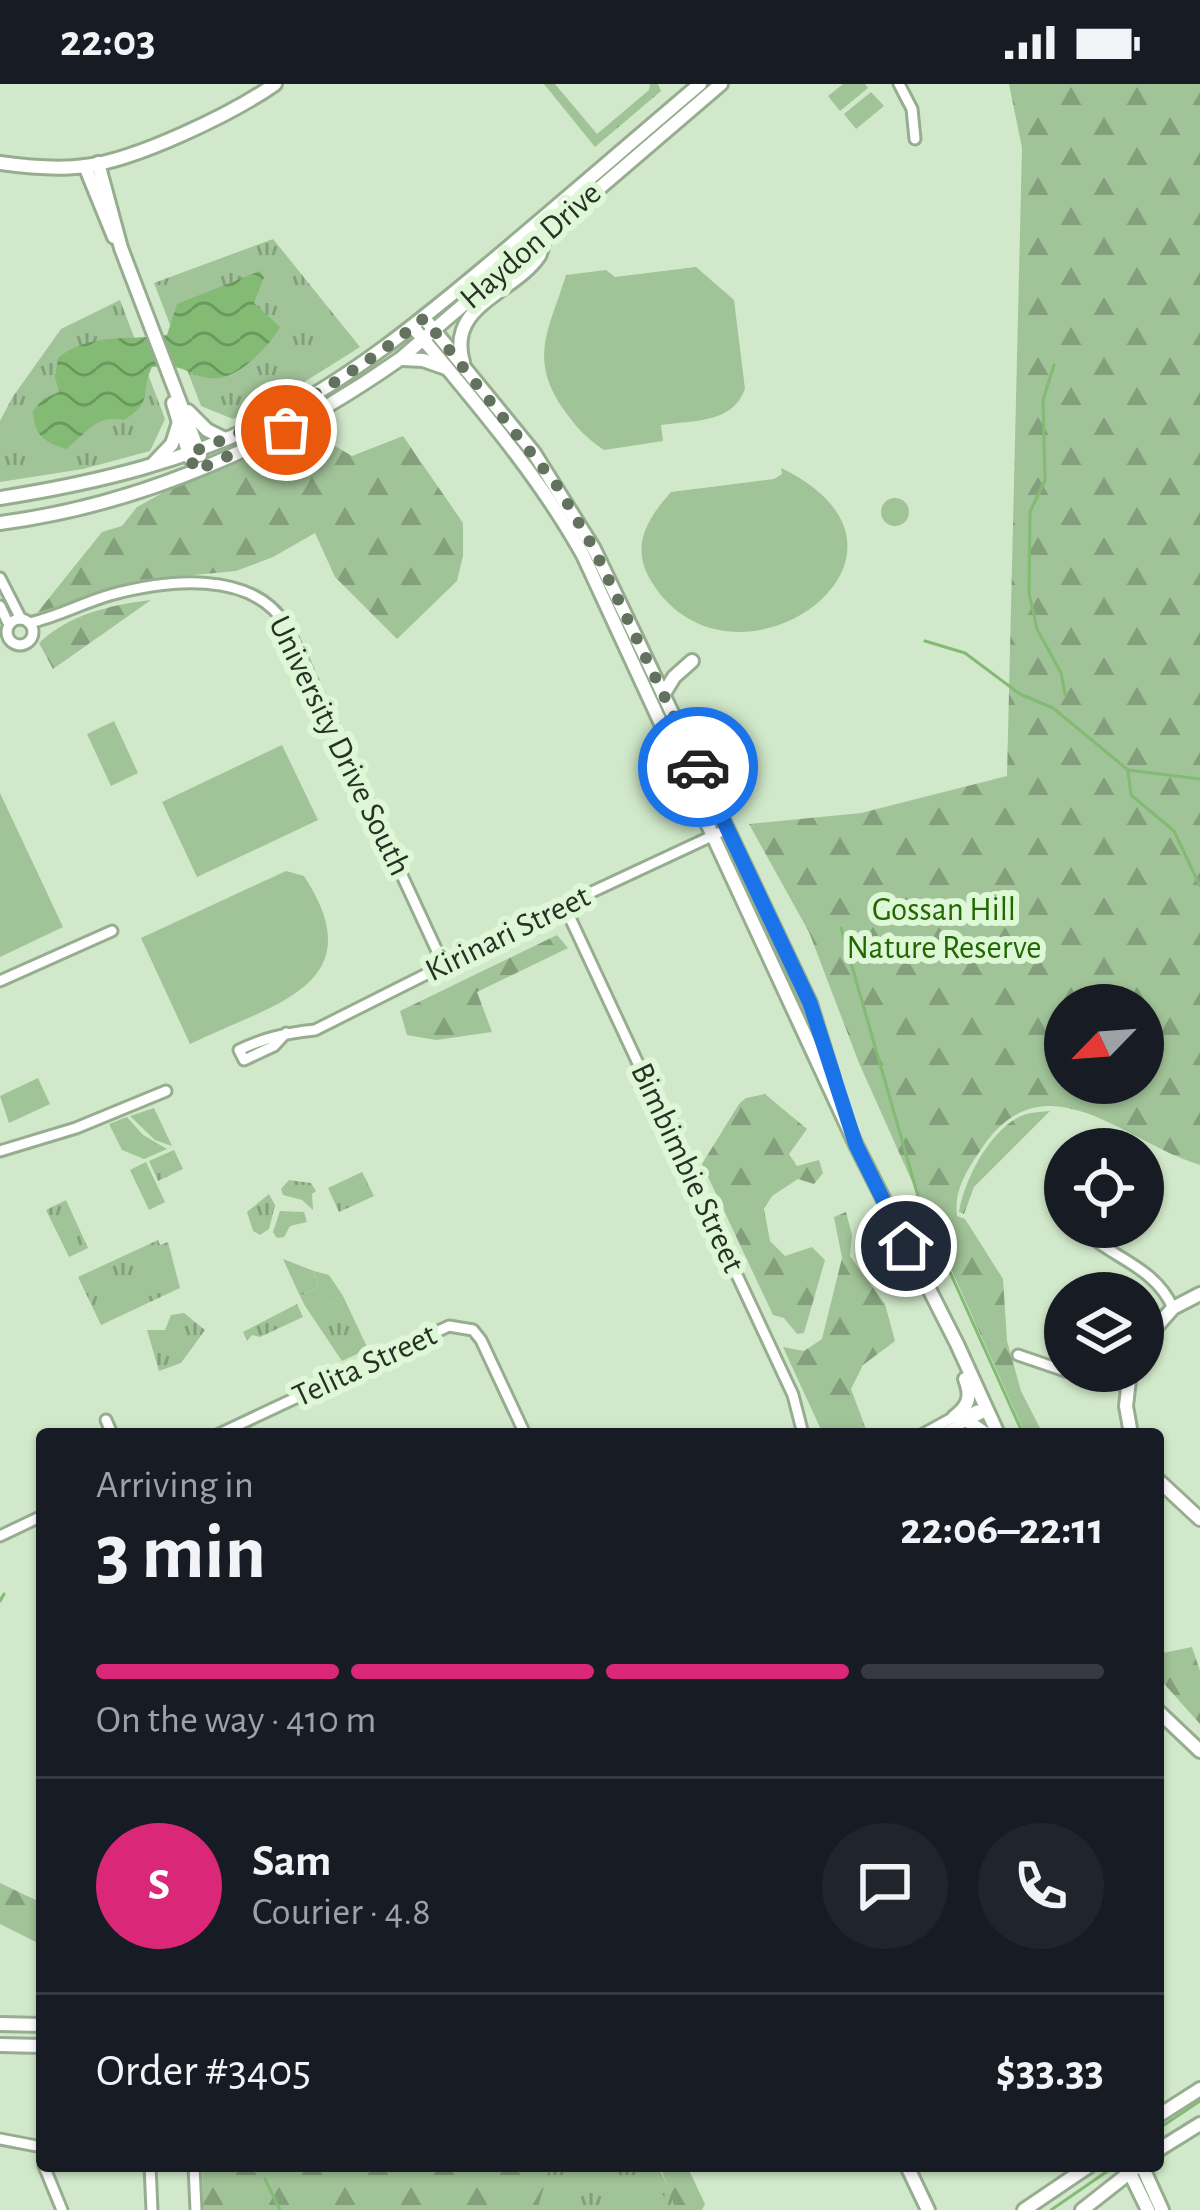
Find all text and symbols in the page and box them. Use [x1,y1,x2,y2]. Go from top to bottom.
text: 22:03 [60,19,156,64]
street label: Haydon Drive [454,176,608,316]
pin [235,379,337,481]
icon: bag [253,397,319,463]
street label: University Drive South [262,611,416,881]
courier [638,707,758,827]
icon: car [665,734,731,800]
street label: Kirinari Street [421,880,596,988]
park label: Gossan Hill Nature Reserve [847,894,1041,965]
north arrow [1044,984,1164,1104]
map controls [1044,984,1164,1392]
street label: Bimbimbie Street [624,1058,750,1278]
button: locate [1044,1128,1164,1248]
pin [855,1195,957,1297]
icon: home [873,1213,939,1279]
button: layers [1044,1272,1164,1392]
street label: Telita Street [288,1318,442,1414]
text: Arriving in [96,1466,254,1505]
text: 22:06–22:11 [900,1507,1104,1552]
text: 3 min [96,1515,266,1593]
text: On the way · 410 m [96,1701,377,1740]
button: chat [822,1823,948,1949]
button: phone [978,1823,1104,1949]
text: Sam [252,1839,331,1884]
text: S [148,1863,170,1908]
text: Courier · 4.8 [252,1893,431,1932]
text: Order #3405 [96,2049,311,2094]
text: $33.33 [996,2049,1104,2094]

